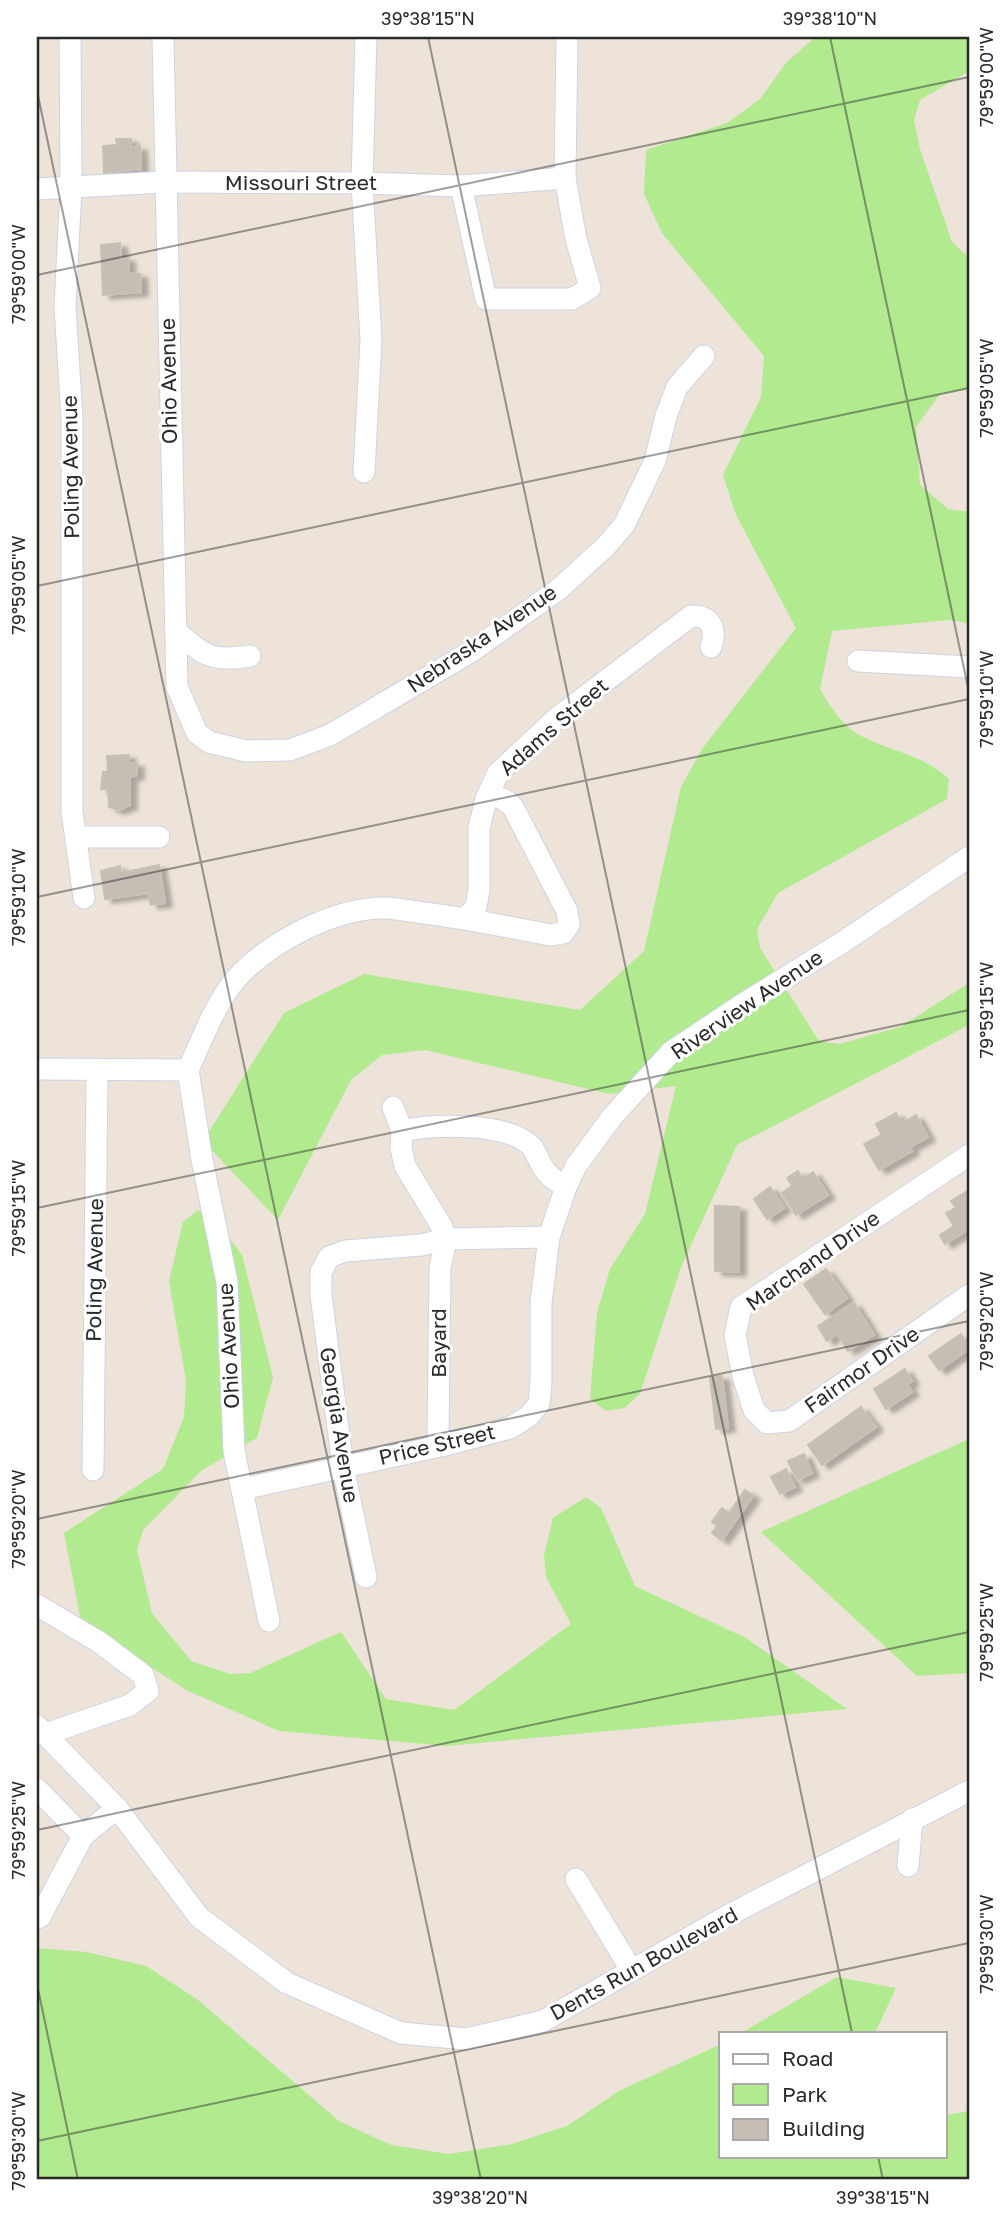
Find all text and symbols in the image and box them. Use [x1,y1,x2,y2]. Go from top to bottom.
text: 39°38'15"N [381,7,475,29]
text: 39°38'10"N [783,7,877,29]
text: 79°59'00"W [975,27,997,127]
street label: Missouri Street [225,169,377,195]
text: 79°59'00"W [7,224,29,324]
street label: Ohio Avenue [154,318,182,444]
text: 79°59'05"W [975,339,997,438]
street label: Poling Avenue [56,395,84,539]
text: 79°59'05"W [7,536,29,635]
street label: Nebraska Avenue [402,578,561,698]
text: 79°59'10"W [975,650,997,748]
street label: Adams Street [494,672,613,781]
text: 79°59'10"W [7,848,29,946]
street label: Riverview Avenue [665,944,827,1065]
text: 79°59'15"W [975,962,997,1058]
text: 79°59'15"W [7,1160,29,1256]
street label: Poling Avenue [80,1198,108,1342]
street label: Marchand Drive [741,1204,884,1316]
text: 79°59'20"W [975,1272,997,1371]
street label: Ohio Avenue [212,1282,244,1410]
street label: Bayard [425,1308,451,1378]
street label: Fairmor Drive [799,1320,924,1418]
street label: Georgia Avenue [315,1345,365,1505]
street label: Price Street [376,1418,497,1470]
text: 79°59'20"W [7,1470,29,1569]
text: 79°59'25"W [975,1583,997,1681]
text: 79°59'25"W [7,1781,29,1879]
text: 79°59'30"W [975,1894,997,1994]
street label: Dents Run Boulevard [545,1901,742,2026]
legend [719,2032,946,2158]
text: Road [782,2045,833,2071]
text: Park [782,2081,828,2107]
text: 79°59'30"W [7,2091,29,2191]
text: Building [782,2115,865,2141]
text: 39°38'20"N [432,2186,528,2208]
text: 39°38'15"N [836,2186,930,2208]

